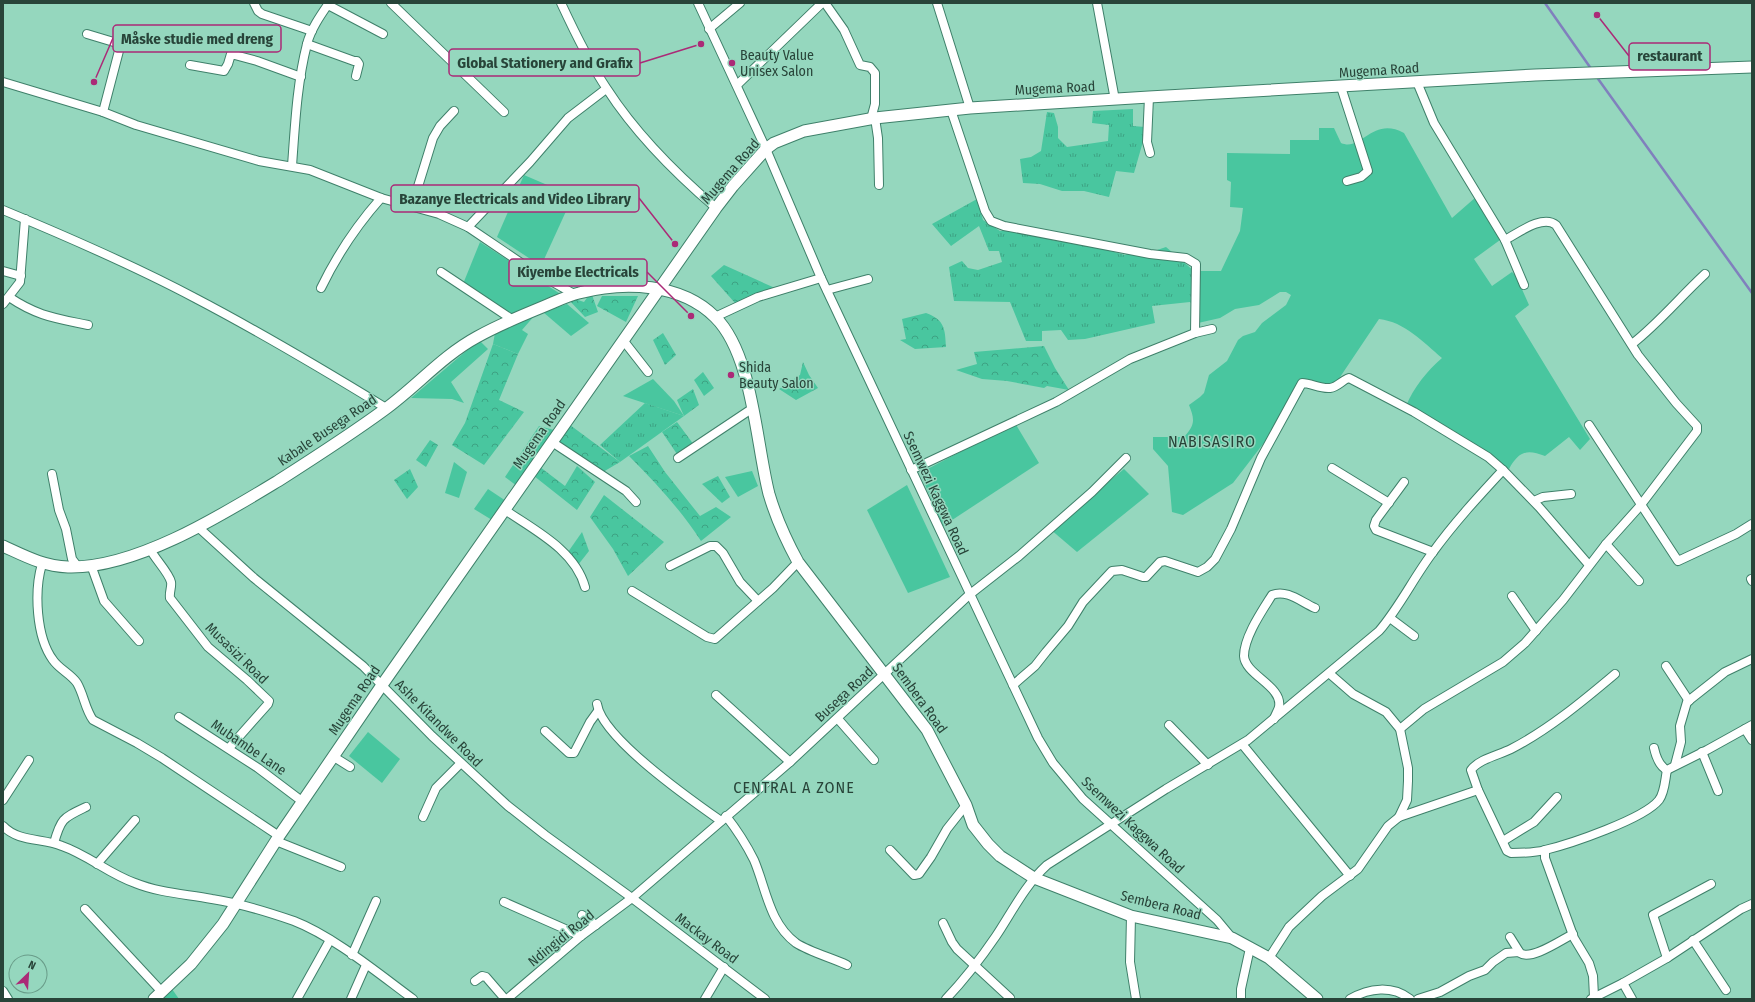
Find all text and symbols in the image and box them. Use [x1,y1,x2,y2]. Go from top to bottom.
callout: Måske studie med dreng [113,25,281,52]
text: Måske studie med dreng [121,30,273,48]
callout: restaurant [1629,43,1710,70]
place label: Beauty Value Unisex Salon [740,47,814,80]
text: restaurant [1637,47,1703,65]
callout: Global Stationery and Grafix [449,49,640,76]
text: Global Stationery and Grafix [457,54,634,72]
marker: Beauty Value Unisex Salon [727,58,737,68]
street label: Mugema Road [1338,59,1420,82]
street label: Mugema Road [1014,78,1096,99]
street label: Mugema Road [698,135,763,207]
callout: Bazanye Electricals and Video Library [391,185,639,212]
text: Bazanye Electricals and Video Library [399,190,632,208]
callout: Kiyembe Electricals [509,259,647,286]
text: Kiyembe Electricals [517,263,639,281]
place label: Shida Beauty Salon [739,359,814,392]
marker: Shida Beauty Salon [726,370,736,380]
street label: Kabale Busega Road [275,391,380,470]
street label: Mugema Road [509,396,569,472]
street label: Ssemwezi Kaggwa Road [899,429,972,558]
district label: NABISASIRO [1168,432,1256,451]
street label: Musasizi Road [202,619,272,688]
street label: Sembera Road [888,660,951,737]
street label: Mugema Road [325,662,384,738]
street label: Busega Road [812,663,877,726]
street label: Ashe Kitandwe Road [391,676,486,771]
street label: Mubambe Lane [208,716,290,779]
street label: Ssemwezi Kaggwa Road [1078,773,1188,877]
district label: CENTRAL A ZONE [733,778,855,797]
street label: Sembera Road [1119,887,1203,924]
street label: Ndingidi Road [525,906,598,970]
street label: Mackay Road [672,909,741,968]
north arrow [8,954,48,994]
text: N [26,958,38,973]

